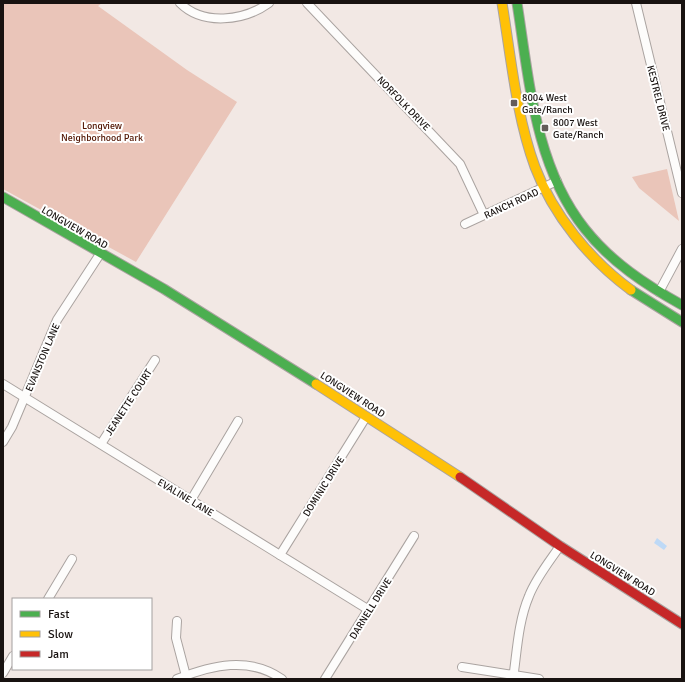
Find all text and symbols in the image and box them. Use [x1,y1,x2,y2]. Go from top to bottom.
street label: KESTREL DRIVE [644,64,672,133]
street label: NORFOLK DRIVE [374,74,433,134]
place label: 8004 West Gate/Ranch [522,92,573,116]
marker: 8004 West Gate/Ranch [509,98,519,108]
place label: 8007 West Gate/Ranch [553,117,604,141]
park label: Longview Neighborhood Park [61,120,143,144]
marker: 8007 West Gate/Ranch [540,123,550,133]
street label: RANCH ROAD [482,186,541,222]
street label: LONGVIEW ROAD [39,204,110,252]
street label: EVANSTON LANE [23,321,63,393]
street label: JEANETTE COURT [103,367,155,438]
street label: LONGVIEW ROAD [318,369,387,420]
street label: DOMINIC DRIVE [301,454,347,519]
street label: EVALINE LANE [155,476,216,520]
street label: LONGVIEW ROAD [588,549,657,599]
street label: DARNELL DRIVE [347,575,395,641]
legend [12,598,152,670]
text: Fast [48,607,69,622]
text: Slow [48,627,73,642]
text: Jam [48,647,69,662]

